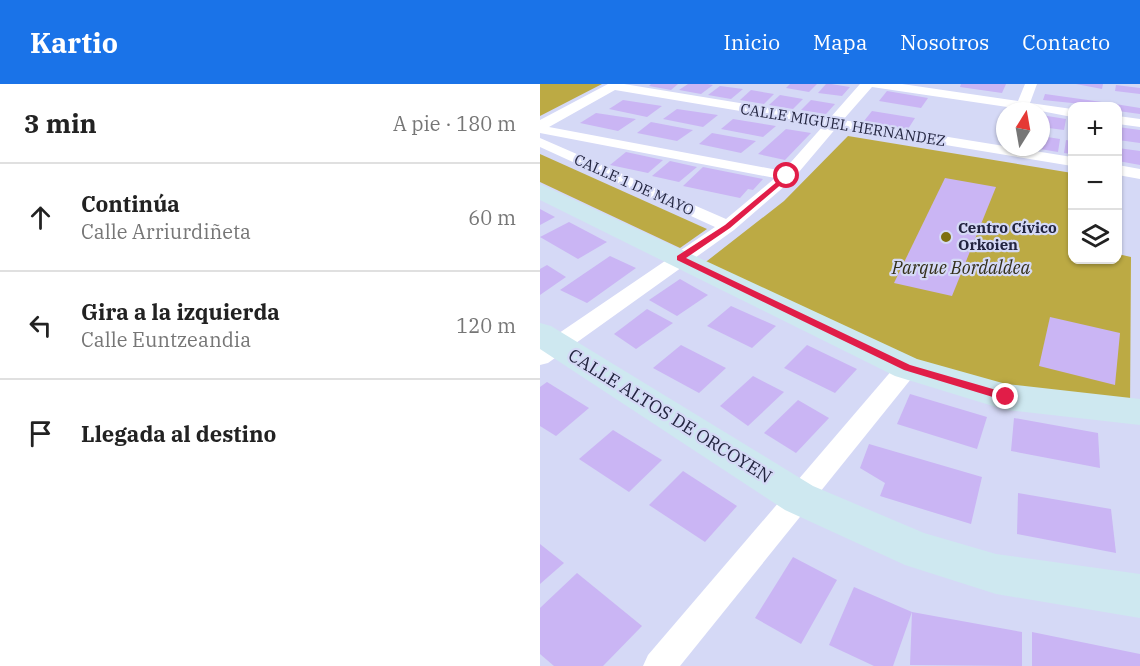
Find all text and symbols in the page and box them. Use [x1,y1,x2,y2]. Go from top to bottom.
text: Kartio [30,24,118,61]
text: Inicio [723,28,780,56]
text: Mapa [813,28,867,56]
text: Nosotros [900,28,989,56]
text: Contacto [1022,28,1110,56]
street label: CALLE MIGUEL HERNANDEZ [739,99,947,150]
north arrow [996,102,1050,156]
map controls [1068,102,1122,264]
button: + [1068,102,1122,156]
text: 3 min [24,106,97,140]
text: A pie · 180 m [393,110,516,137]
street label: CALLE 1 DE MAYO [571,150,697,220]
button: − [1068,156,1122,210]
route start [773,162,799,188]
text: Continúa [81,189,180,218]
icon: ahead [24,201,57,234]
text: 60 m [468,204,516,231]
button: layers [1068,210,1122,264]
text: Calle Arriurdiñeta [81,218,251,245]
place label: Centro Cívico Orkoien [958,218,1057,254]
marker: Centro Cívico Orkoien [939,230,953,244]
park label: Parque Bordaldea [891,256,1031,279]
text: Gira a la izquierda [81,297,280,326]
icon: left [24,309,57,342]
text: 120 m [456,312,516,339]
text: Calle Euntzeandia [81,326,251,353]
street label: CALLE ALTOS DE ORCOYEN [564,343,776,488]
route end [992,383,1018,409]
icon: arrive [24,417,57,450]
text: Llegada al destino [81,419,276,448]

